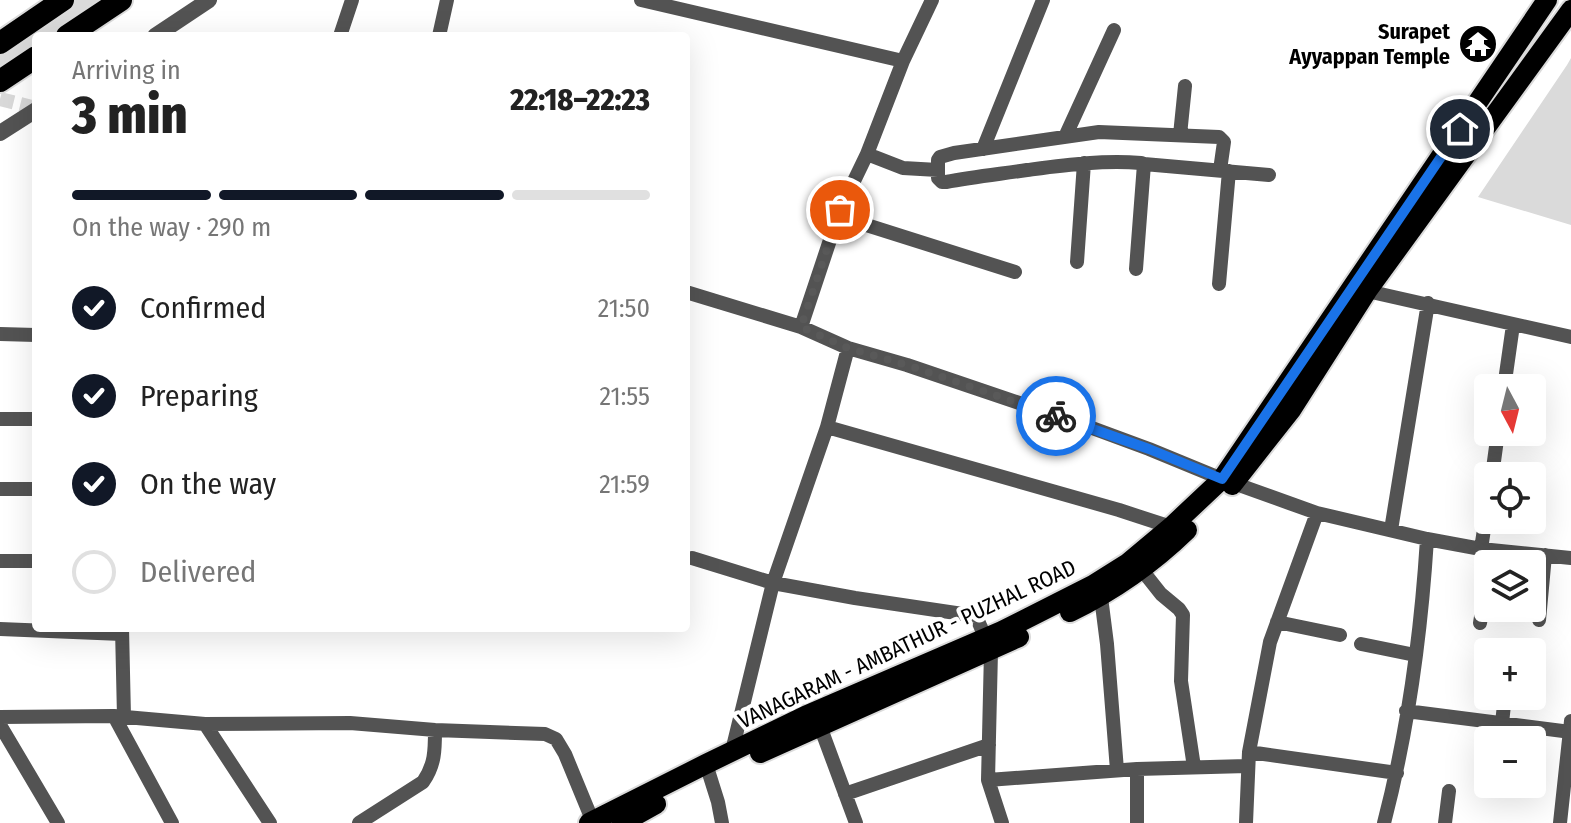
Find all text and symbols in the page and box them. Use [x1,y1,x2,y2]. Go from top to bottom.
place label: Surapet Ayyappan Temple [1288,18,1450,70]
temple icon: Surapet Ayyappan Temple [1457,23,1499,65]
text: Arriving in [72,55,181,86]
text: 22:18–22:23 [510,82,650,118]
text: 3 min [72,84,188,147]
pin [1426,95,1494,163]
icon: home [1438,107,1482,151]
pin [806,176,874,244]
icon: bag [818,188,862,232]
text: On the way · 290 m [72,212,271,243]
icon: check [72,286,116,330]
text: Confirmed [140,290,266,326]
text: 21:50 [598,293,650,324]
icon: check [72,374,116,418]
north arrow [1474,374,1546,446]
map controls [1474,374,1546,798]
courier [1016,376,1096,456]
text: Preparing [140,378,258,414]
text: 21:55 [600,381,650,412]
icon: bike [1034,394,1078,438]
icon: check [72,462,116,506]
button: locate [1474,462,1546,534]
text: On the way [140,466,276,502]
text: 21:59 [599,469,650,500]
button: layers [1474,550,1546,622]
text: Delivered [140,554,256,590]
street label: VANAGARAM - AMBATHUR - PUZHAL ROAD [734,554,1080,734]
button: + [1474,638,1546,710]
button: − [1474,726,1546,798]

